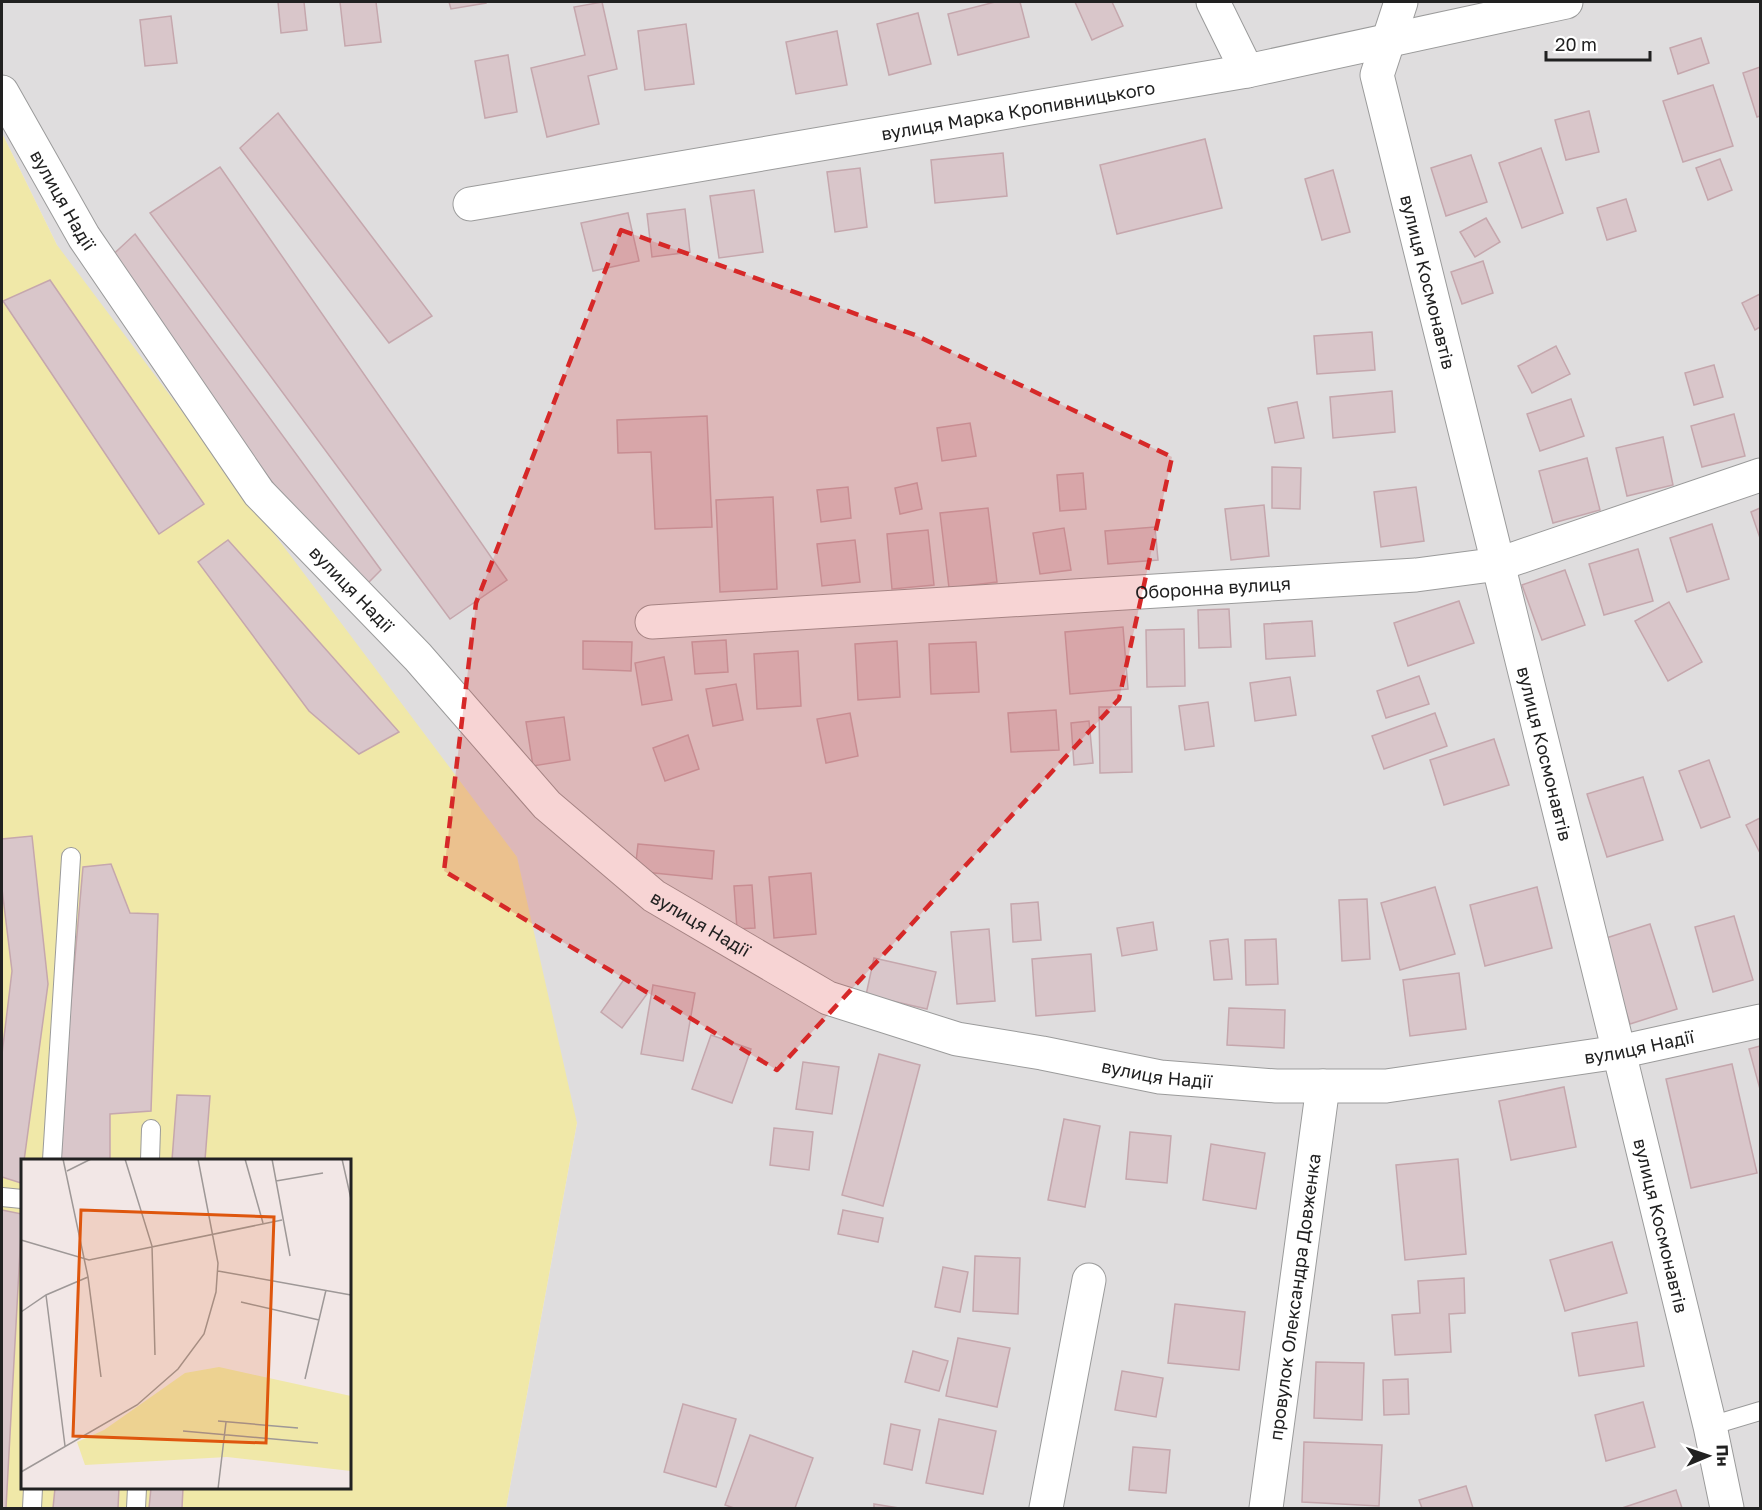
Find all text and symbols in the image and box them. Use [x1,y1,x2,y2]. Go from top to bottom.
scale bar [1546,24,1650,62]
text: 20 m [1555,33,1597,55]
street label: вулиця Марка Кропивницького [879,76,1157,144]
street label: вулиця Надії [26,146,101,255]
street label: вулиця Космонавтів [1396,192,1460,371]
street label: вулиця Надії [305,541,399,637]
street label: Оборонна вулиця [1134,572,1291,603]
street label: вулиця Космонавтів [1513,664,1577,843]
street label: вулиця Надії [647,886,755,962]
street label: вулиця Надії [1583,1025,1697,1068]
street label: вулиця Надії [1100,1054,1214,1092]
street label: вулиця Космонавтів [1629,1136,1693,1315]
street label: провулок Олександра Довженка [1264,1152,1325,1442]
inset map [21,1159,351,1489]
north arrow [1678,1426,1738,1486]
text: Пн [1713,1444,1733,1467]

